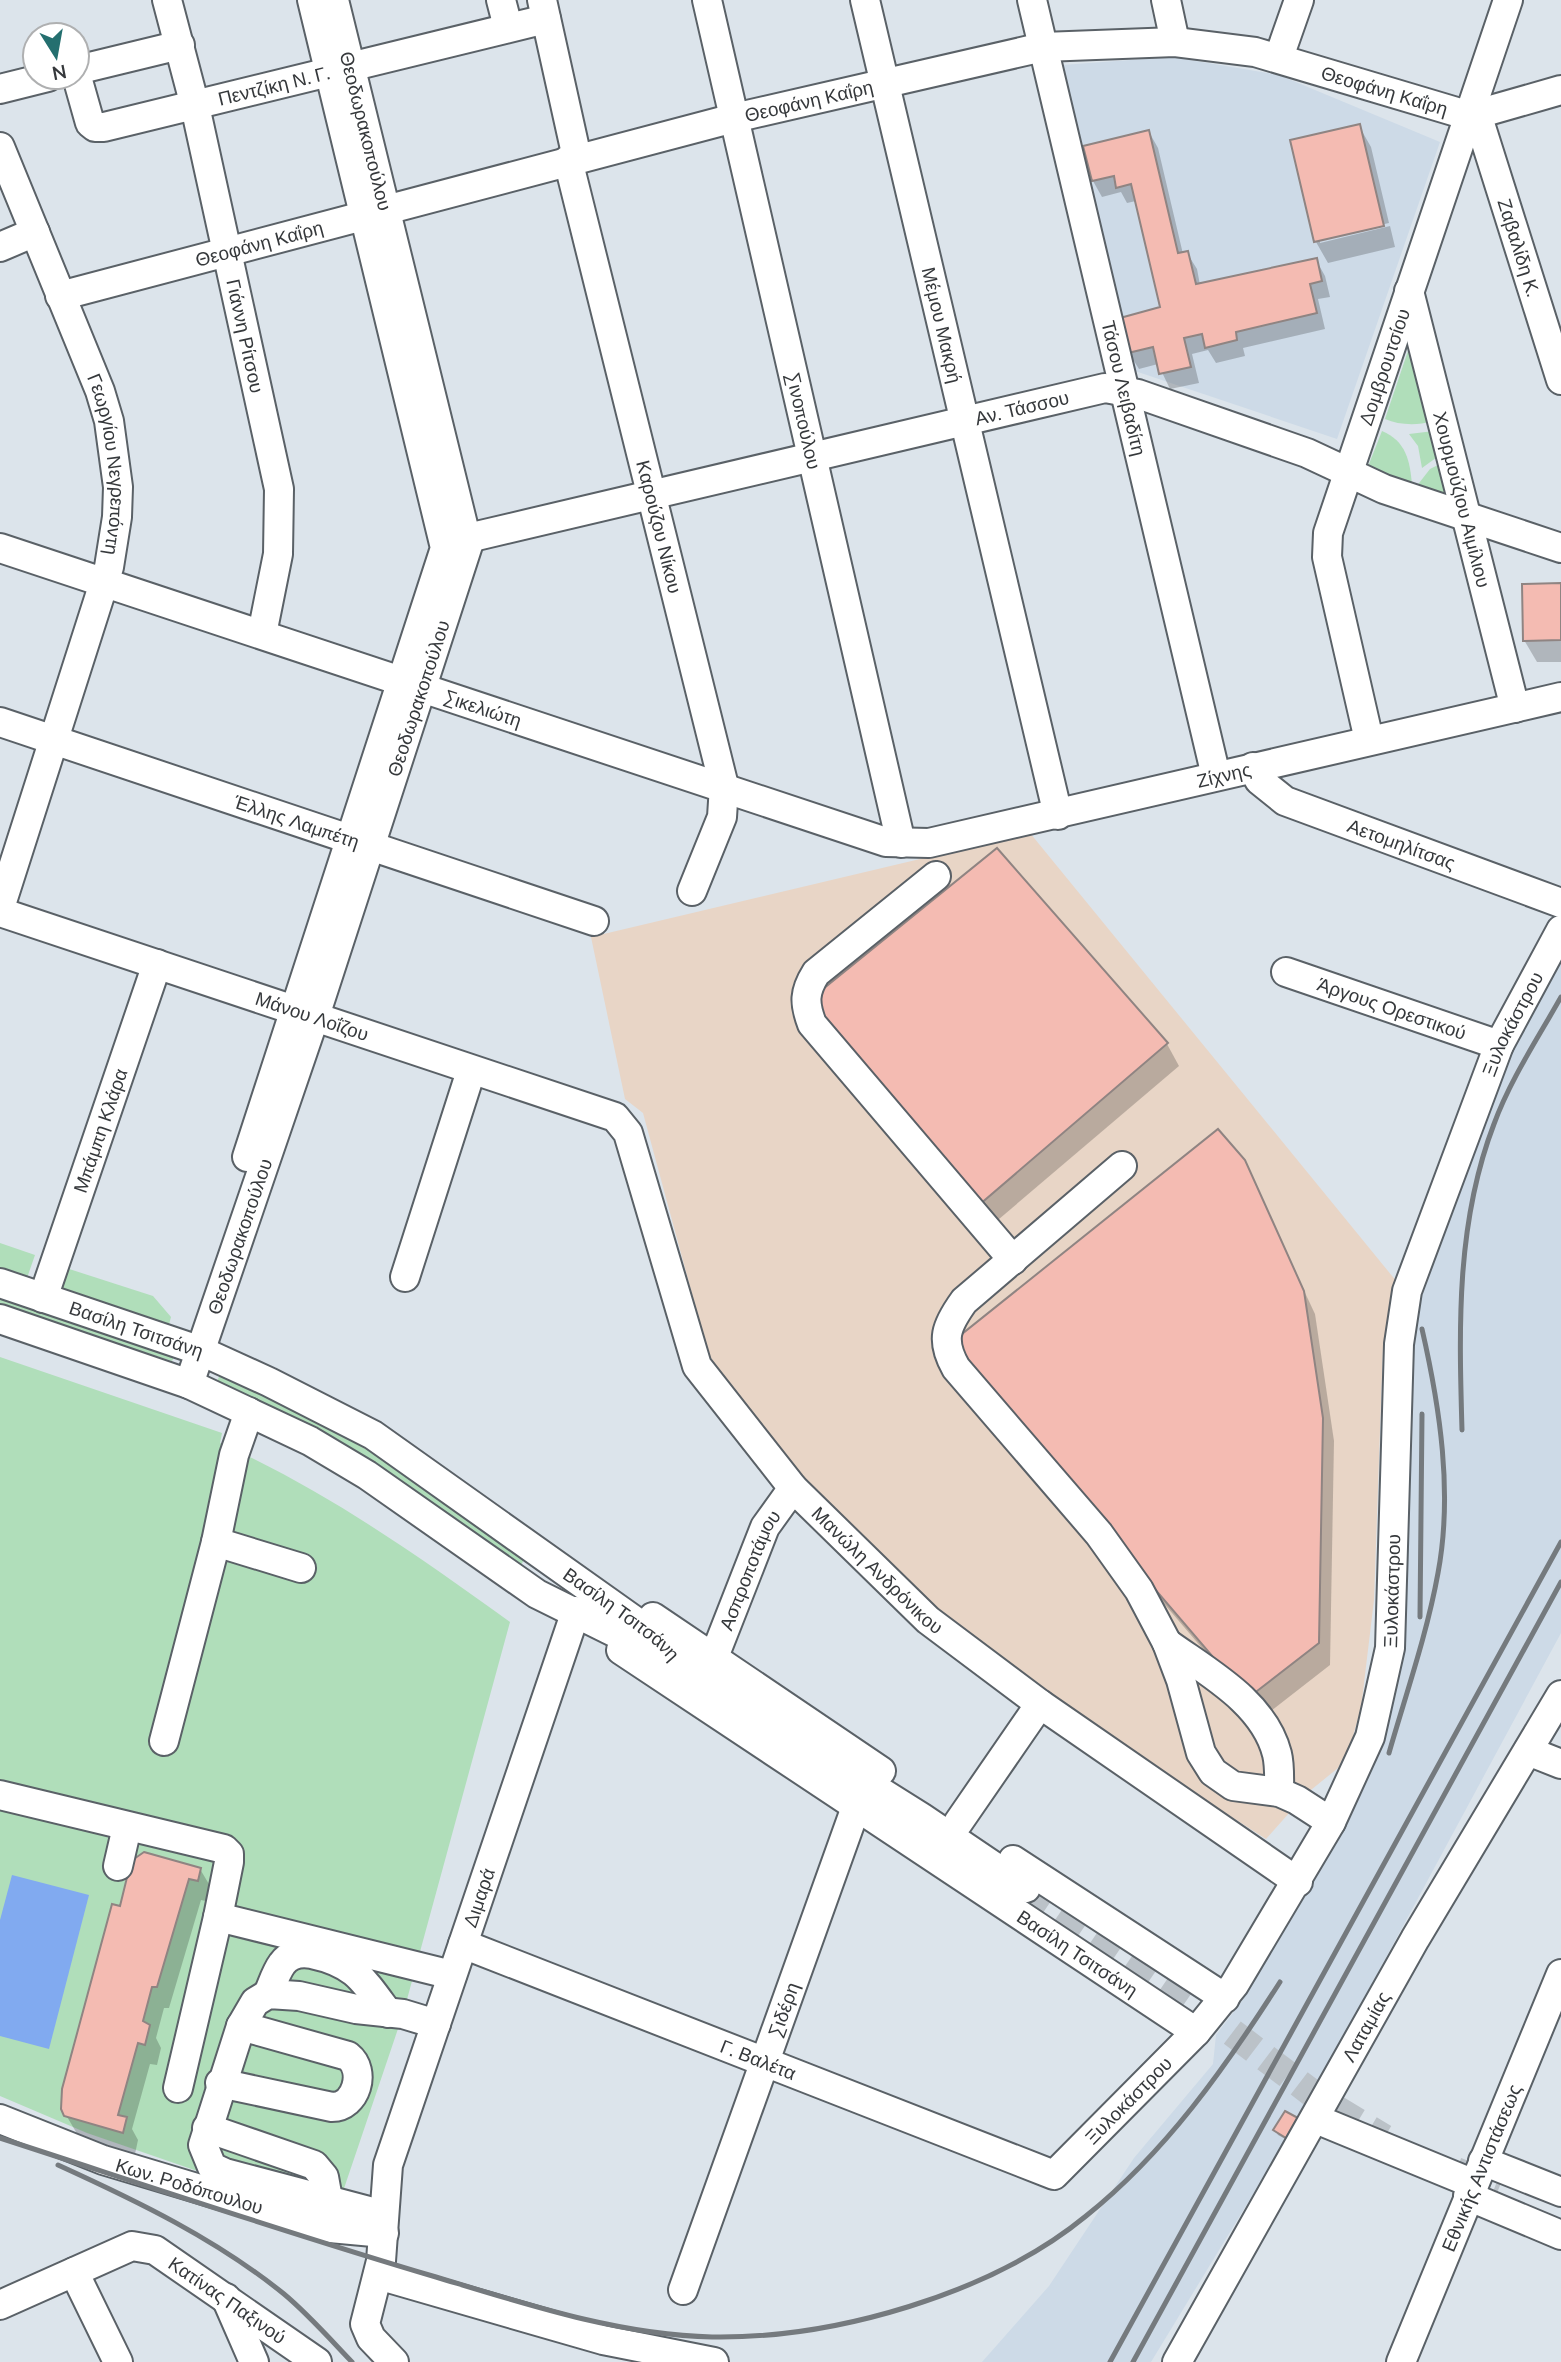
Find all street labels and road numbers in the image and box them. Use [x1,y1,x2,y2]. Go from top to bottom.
street label: Θεοδωρακοπούλου [333,49,397,214]
street label: Πεντζίκη Ν. Γ. [215,60,333,113]
street label: Θεοφάνη Καΐρη [1318,60,1451,123]
street label: Θεοφάνη Καΐρη [742,74,876,129]
street label: Ζαβαλίδη Κ. [1491,196,1546,300]
street label: Θεοφάνη Καΐρη [193,215,326,274]
street label: Μέμου Μακρή [915,265,967,386]
street label: Γιάννη Ρίτσου [219,277,270,396]
street label: Δομβρουτσίου [1353,305,1417,429]
street label: Τάσου Λειβαδίτη [1094,318,1152,459]
street label: Γεωργίου Νεγρεπόντη [80,370,130,557]
street label: Σινοπούλου [779,371,827,472]
street label: Αν. Τάσσου [972,385,1072,432]
street label: Χουρμούζιου Αιμίλιου [1426,409,1496,590]
street label: Καρούζου Νίκου [629,458,688,596]
street label: Θεοδωρακοπούλου [382,617,457,780]
street label: Σικελιώτη [441,684,525,734]
street label: Ζίχνης [1194,757,1254,795]
street label: Έλλης Λαμπέτη [229,789,363,855]
street label: Αετομηλίτσας [1344,813,1459,877]
street label: Ξυλοκάστρου [1476,967,1550,1080]
street label: Άργους Ορεστικού [1314,972,1470,1047]
street label: Μάνου Λοΐζου [252,986,372,1048]
street label: Μπάμπη Κλάρα [68,1065,134,1197]
street label: Θεοδωρακοπούλου [202,1155,279,1318]
street label: Βασίλη Τσιτσάνη [66,1295,207,1365]
street label: Μανώλη Ανδρόνικου [805,1501,948,1641]
street label: Ασπροποτάμου [714,1505,787,1634]
street label: Ξυλοκάστρου [1378,1534,1407,1648]
street label: Βασίλη Τσιτσάνη [558,1562,685,1667]
street label: Διμαρά [457,1865,502,1931]
street label: Βασίλη Τσιτσάνη [1011,1904,1142,2004]
street label: Σιδέρη [763,1979,806,2041]
street label: Λαταμίας [1336,1987,1397,2067]
street label: Γ. Βαλέτα [716,2034,800,2087]
street label: Ξυλοκάστρου [1080,2051,1178,2150]
street label: Εθνικής Αντιστάσεως [1436,2081,1528,2256]
street label: Κων. Ροδόπουλου [112,2152,266,2221]
street label: Κατίνας Παξινού [163,2251,291,2351]

